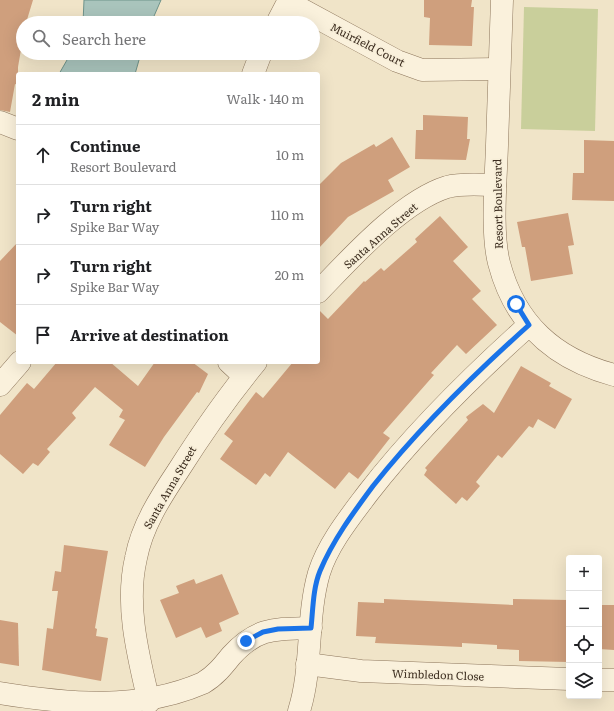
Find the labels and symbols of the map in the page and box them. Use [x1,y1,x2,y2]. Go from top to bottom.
street label: Muirfield Court [328,18,409,70]
street label: Resort Boulevard [488,159,506,249]
street label: Santa Anna Street [339,198,421,272]
route start [507,295,525,313]
street label: Santa Anna Street [139,442,200,532]
route end [237,632,255,650]
street label: Wimbledon Close [392,664,485,684]

